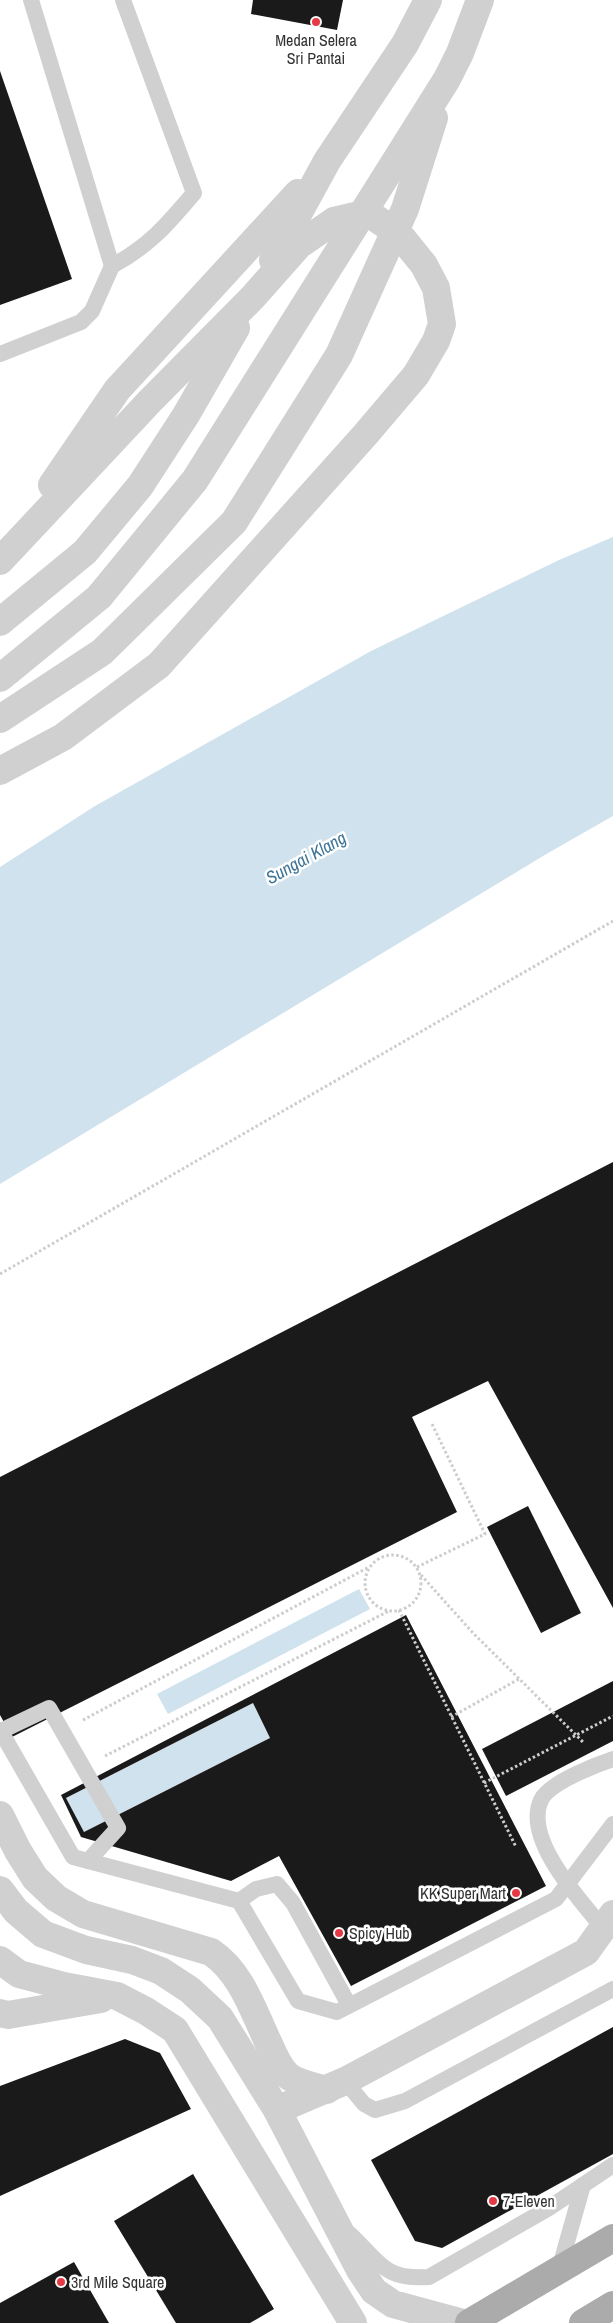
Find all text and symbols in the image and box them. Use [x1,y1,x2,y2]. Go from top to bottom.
marker: Medan Selera Sri Pantai [310,16,322,28]
place label: Medan Selera Sri Pantai [275,29,358,69]
water label: Sungai Klang [261,825,351,890]
place label: KK Super Mart [420,1882,506,1904]
marker: KK Super Mart [510,1887,522,1899]
place label: Spicy Hub [349,1922,410,1944]
marker: Spicy Hub [333,1927,345,1939]
place label: 7-Eleven [503,2190,555,2212]
marker: 7-Eleven [487,2195,499,2207]
place label: 3rd Mile Square [71,2271,164,2293]
marker: 3rd Mile Square [55,2276,67,2288]

